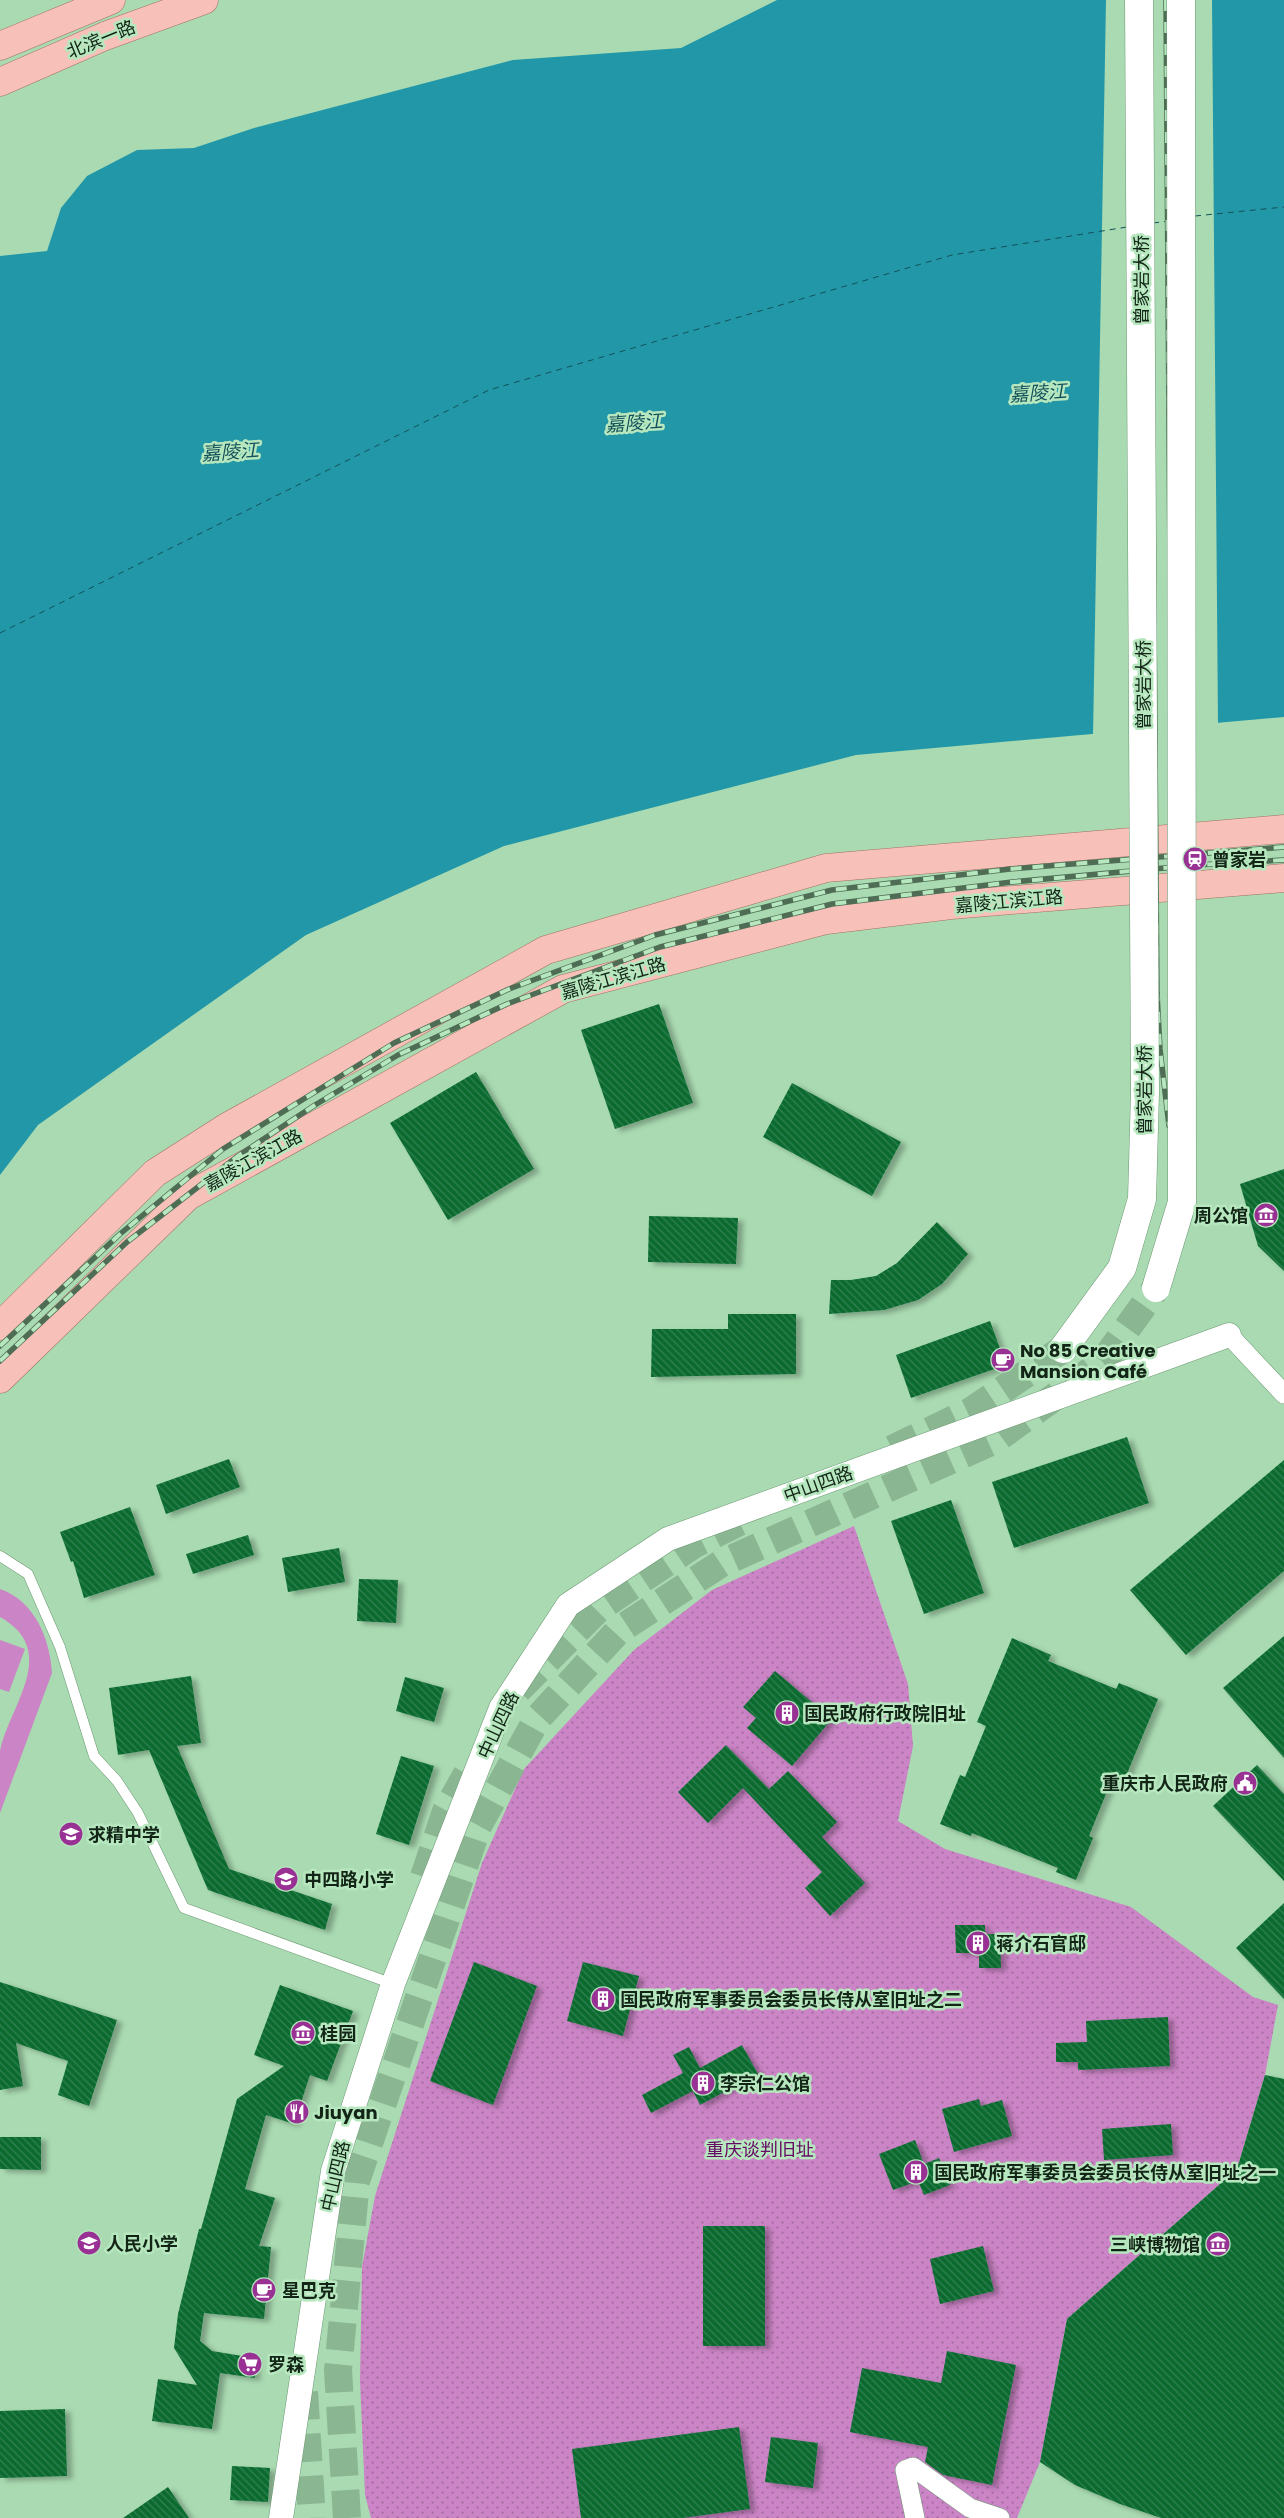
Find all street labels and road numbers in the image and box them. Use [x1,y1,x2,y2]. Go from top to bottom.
street label: 北滨一路 [63,14,139,64]
street label: 曾家岩大桥 [1129,235,1154,325]
street label: 曾家岩大桥 [1131,640,1156,730]
street label: 嘉陵江滨江路 [954,884,1064,918]
street label: 嘉陵江滨江路 [558,951,668,1005]
street label: 曾家岩大桥 [1132,1045,1157,1135]
street label: 嘉陵江滨江路 [200,1123,306,1197]
street label: 中山四路 [780,1460,856,1508]
street label: 中山四路 [471,1687,525,1763]
street label: 中山四路 [315,2138,355,2214]

